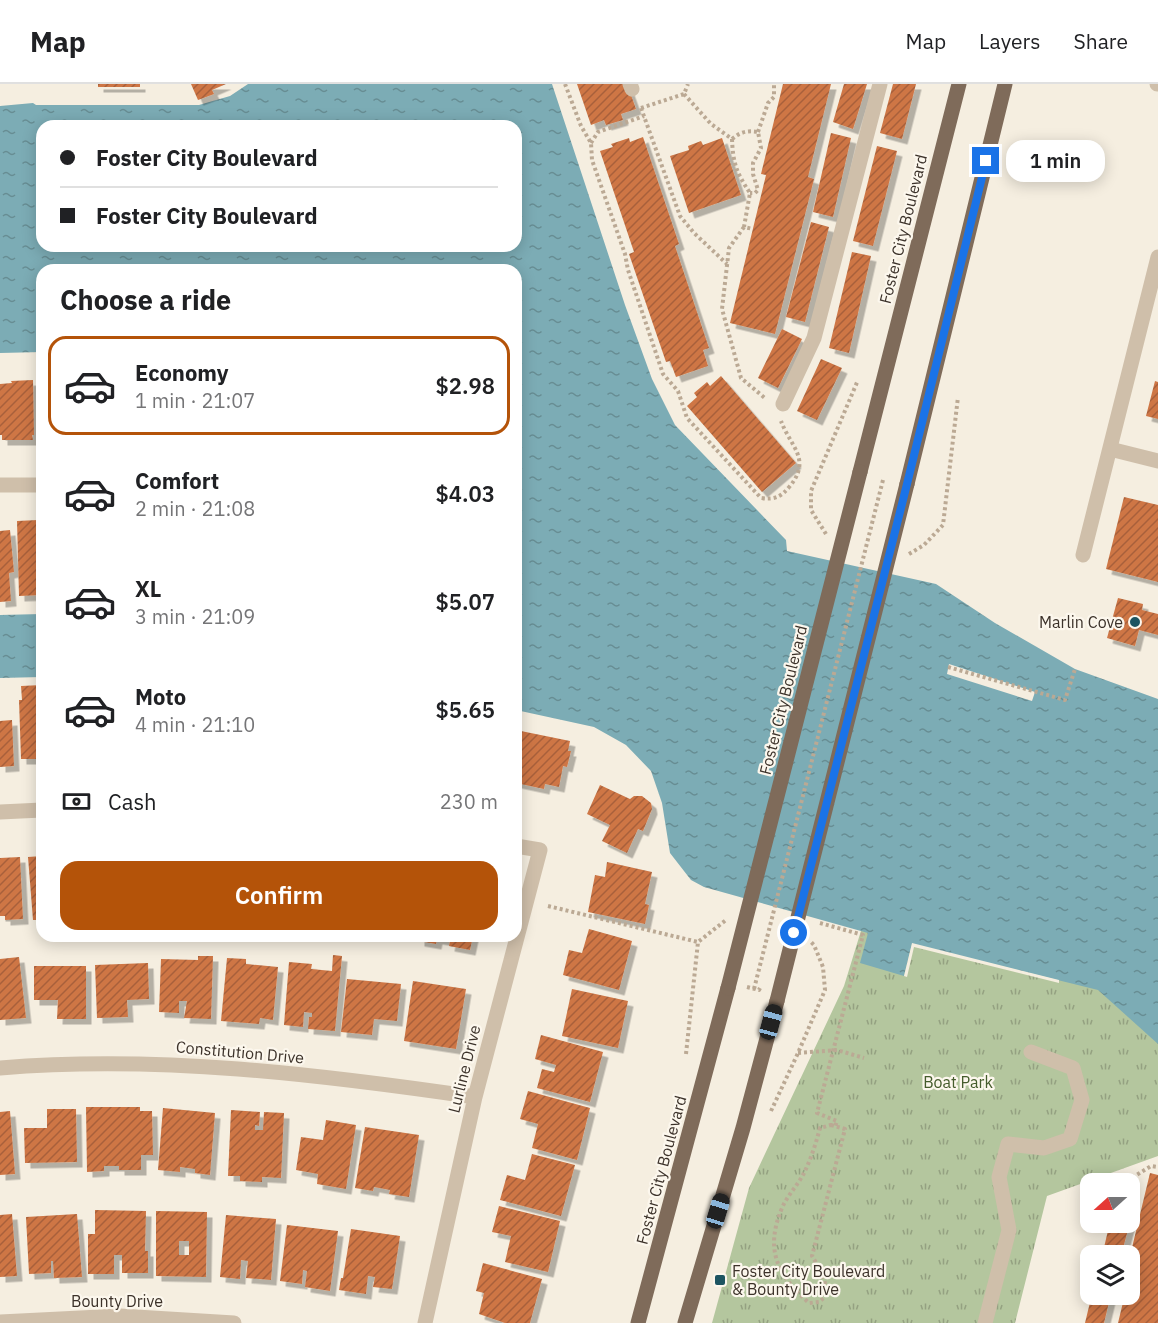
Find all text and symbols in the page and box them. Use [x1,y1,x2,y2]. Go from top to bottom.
text: Map [30,23,86,60]
text: Map [906,27,946,55]
text: Layers [979,27,1041,55]
text: Share [1074,27,1128,55]
callout: 1 min [1007,140,1106,182]
text: Foster City Boulevard [96,143,318,172]
route end [972,147,999,174]
text: 1 min [1030,147,1081,174]
street label: Foster City Boulevard [875,152,931,306]
text: Foster City Boulevard [96,201,318,230]
text: Choose a ride [60,282,231,317]
text: Economy [135,358,229,387]
icon: car [63,359,117,413]
text: $2.98 [436,371,495,400]
text: 1 min · 21:07 [135,387,255,414]
text: Comfort [135,466,219,495]
icon: car [63,467,117,521]
text: $4.03 [436,479,495,508]
text: 2 min · 21:08 [135,495,255,522]
text: XL [135,574,161,603]
icon: car [63,575,117,629]
text: $5.07 [436,587,495,616]
text: 3 min · 21:09 [135,603,255,630]
place label: Marlin Cove [1039,612,1123,632]
marker: Marlin Cove [1128,615,1142,629]
street label: Foster City Boulevard [755,623,811,777]
text: Moto [135,682,186,711]
icon: car [63,683,117,737]
text: $5.65 [436,695,495,724]
text: 4 min · 21:10 [135,711,255,738]
icon: cash [60,785,93,818]
text: Cash [108,787,157,816]
text: 230 m [440,788,498,815]
button: Confirm [60,861,498,930]
route start [780,919,807,946]
car [758,1002,784,1042]
street label: Lurline Drive [443,1023,485,1115]
street label: Constitution Drive [175,1036,305,1068]
park label: Boat Park [923,1072,993,1092]
street label: Foster City Boulevard [632,1093,690,1247]
north arrow [1080,1173,1140,1233]
map controls [1080,1173,1140,1305]
car [704,1191,732,1231]
button: layers [1080,1245,1140,1305]
place label: Foster City Boulevard & Bounty Drive [732,1261,885,1299]
marker: Foster City Boulevard & Bounty Drive [713,1273,727,1287]
street label: Bounty Drive [71,1291,163,1311]

